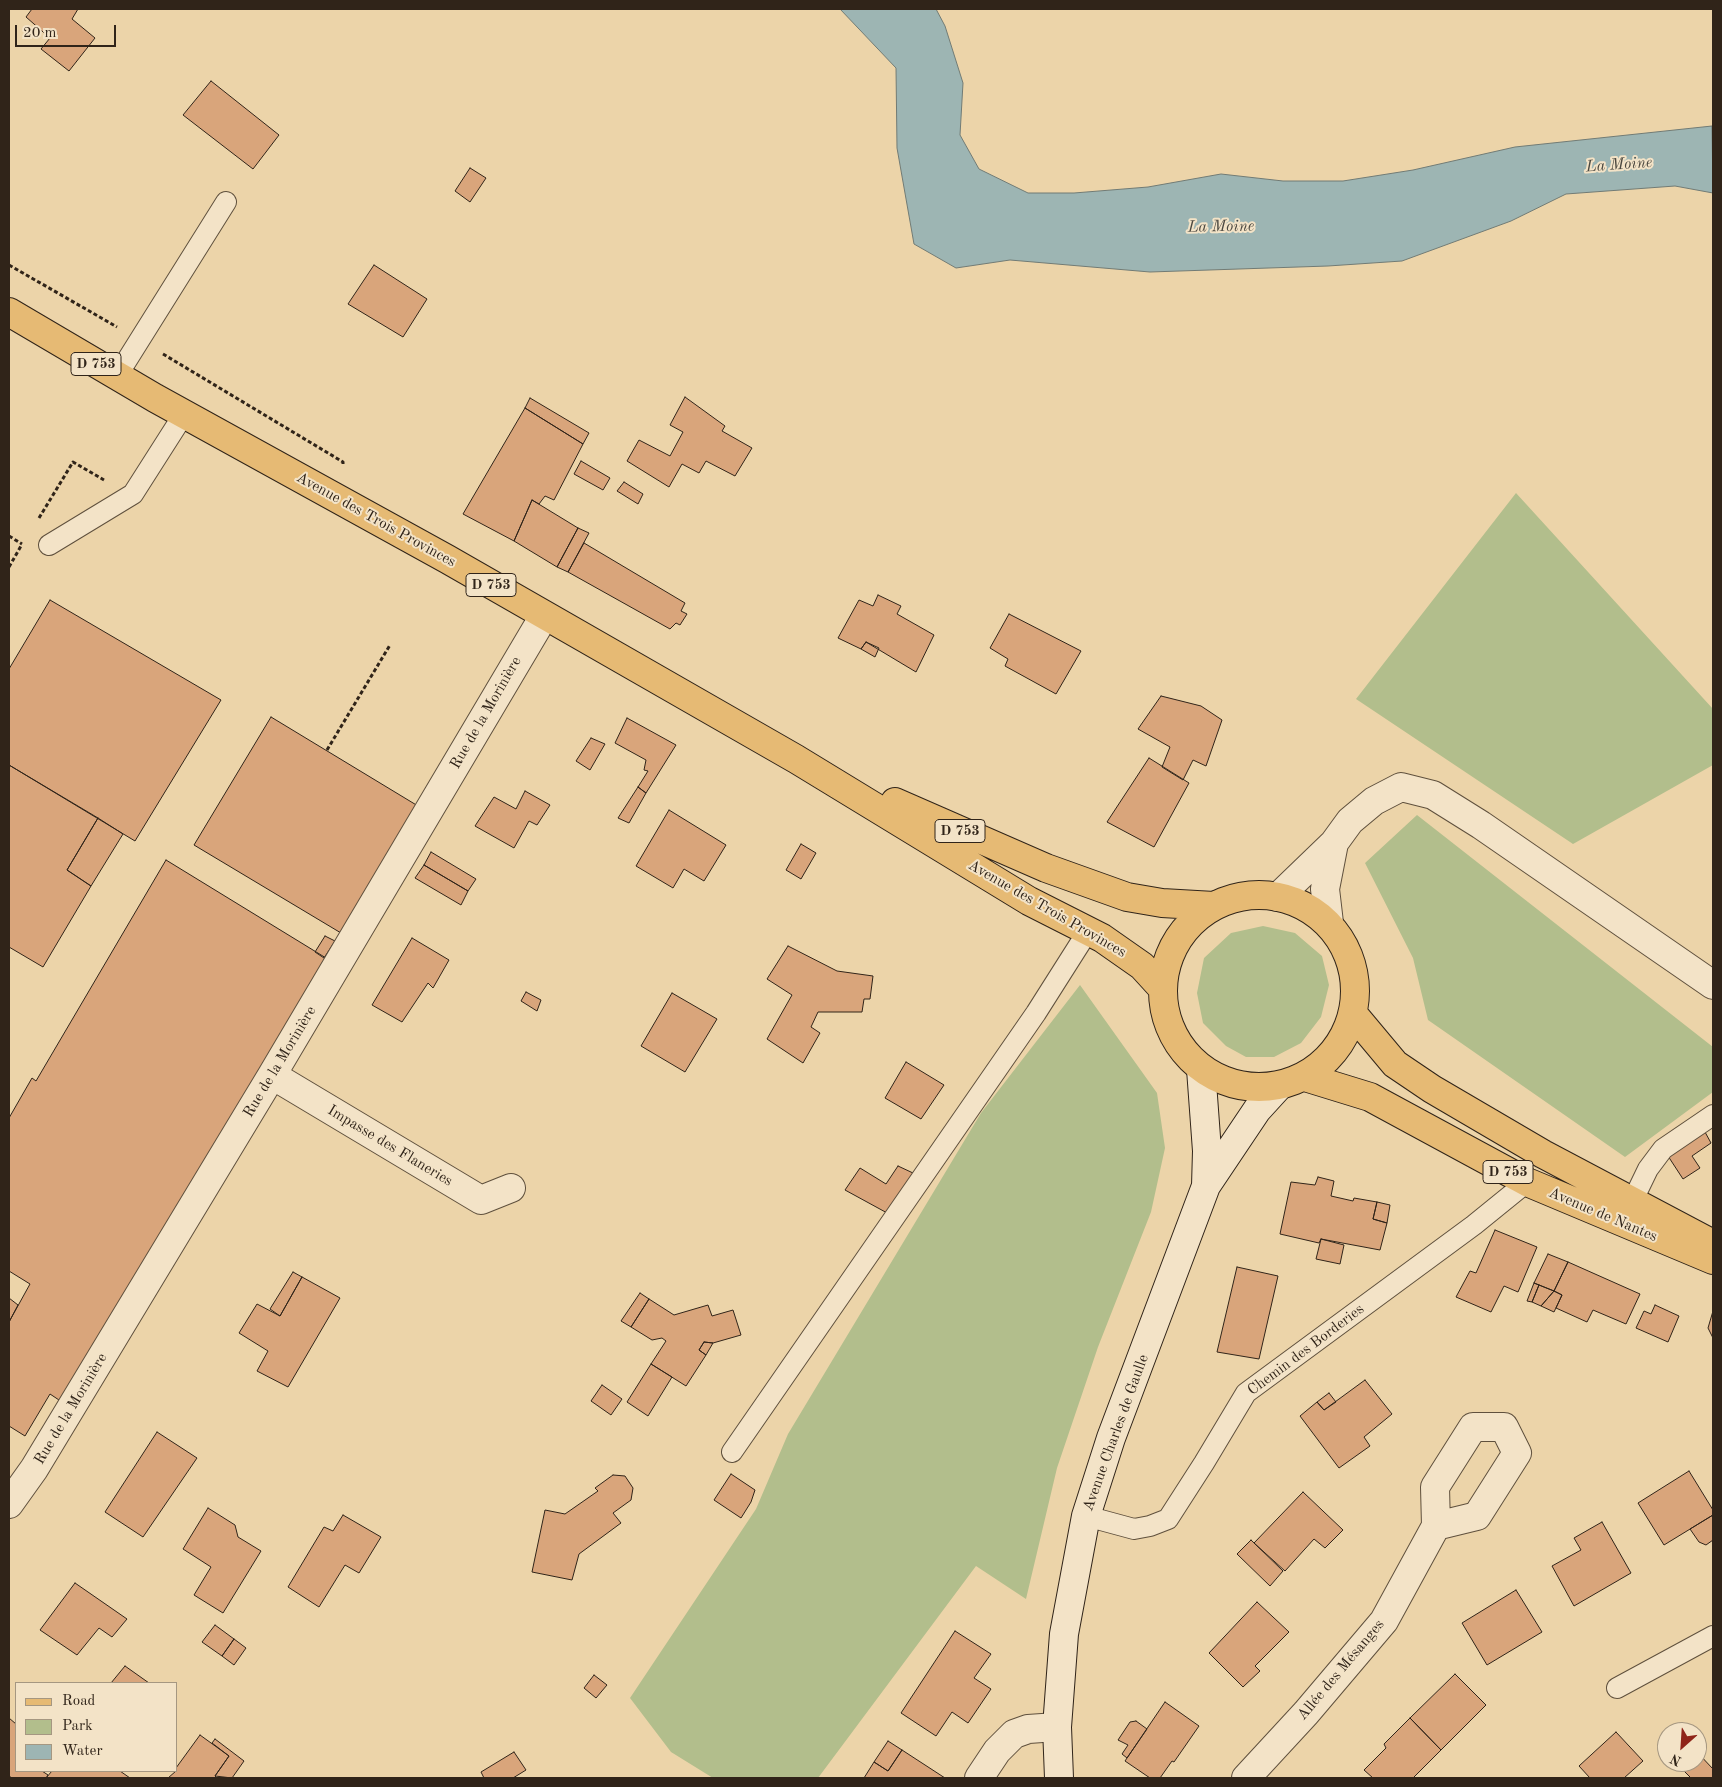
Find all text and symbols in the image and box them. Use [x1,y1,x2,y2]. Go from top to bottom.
scale bar [18,15,119,47]
text: 20 m [23,26,57,41]
water label: La Moine [1585,153,1653,177]
water label: La Moine [1187,217,1255,237]
road number: D 753 [71,352,121,376]
street label: Avenue des Trois Provinces [293,469,459,571]
road number: D 753 [466,574,516,596]
street label: Rue de la Morinière [447,654,525,772]
road number: D 753 [935,819,985,842]
street label: Avenue des Trois Provinces [965,856,1129,962]
street label: Rue de la Morinière [240,1003,320,1121]
street label: Impasse des Flaneries [324,1102,456,1190]
road number: D 753 [1483,1160,1533,1184]
street label: Avenue de Nantes [1546,1184,1660,1246]
street label: Chemin des Borderies [1244,1300,1368,1400]
street label: Rue de la Morinière [31,1350,111,1468]
street label: Avenue Charles de Gaulle [1079,1352,1153,1514]
street label: Allée des Mésanges [1294,1616,1388,1724]
legend [15,1682,178,1772]
text: Road [62,1694,95,1709]
text: Park [62,1719,93,1734]
north arrow [1657,1722,1707,1772]
text: Water [62,1744,103,1759]
text: N [1668,1751,1684,1768]

